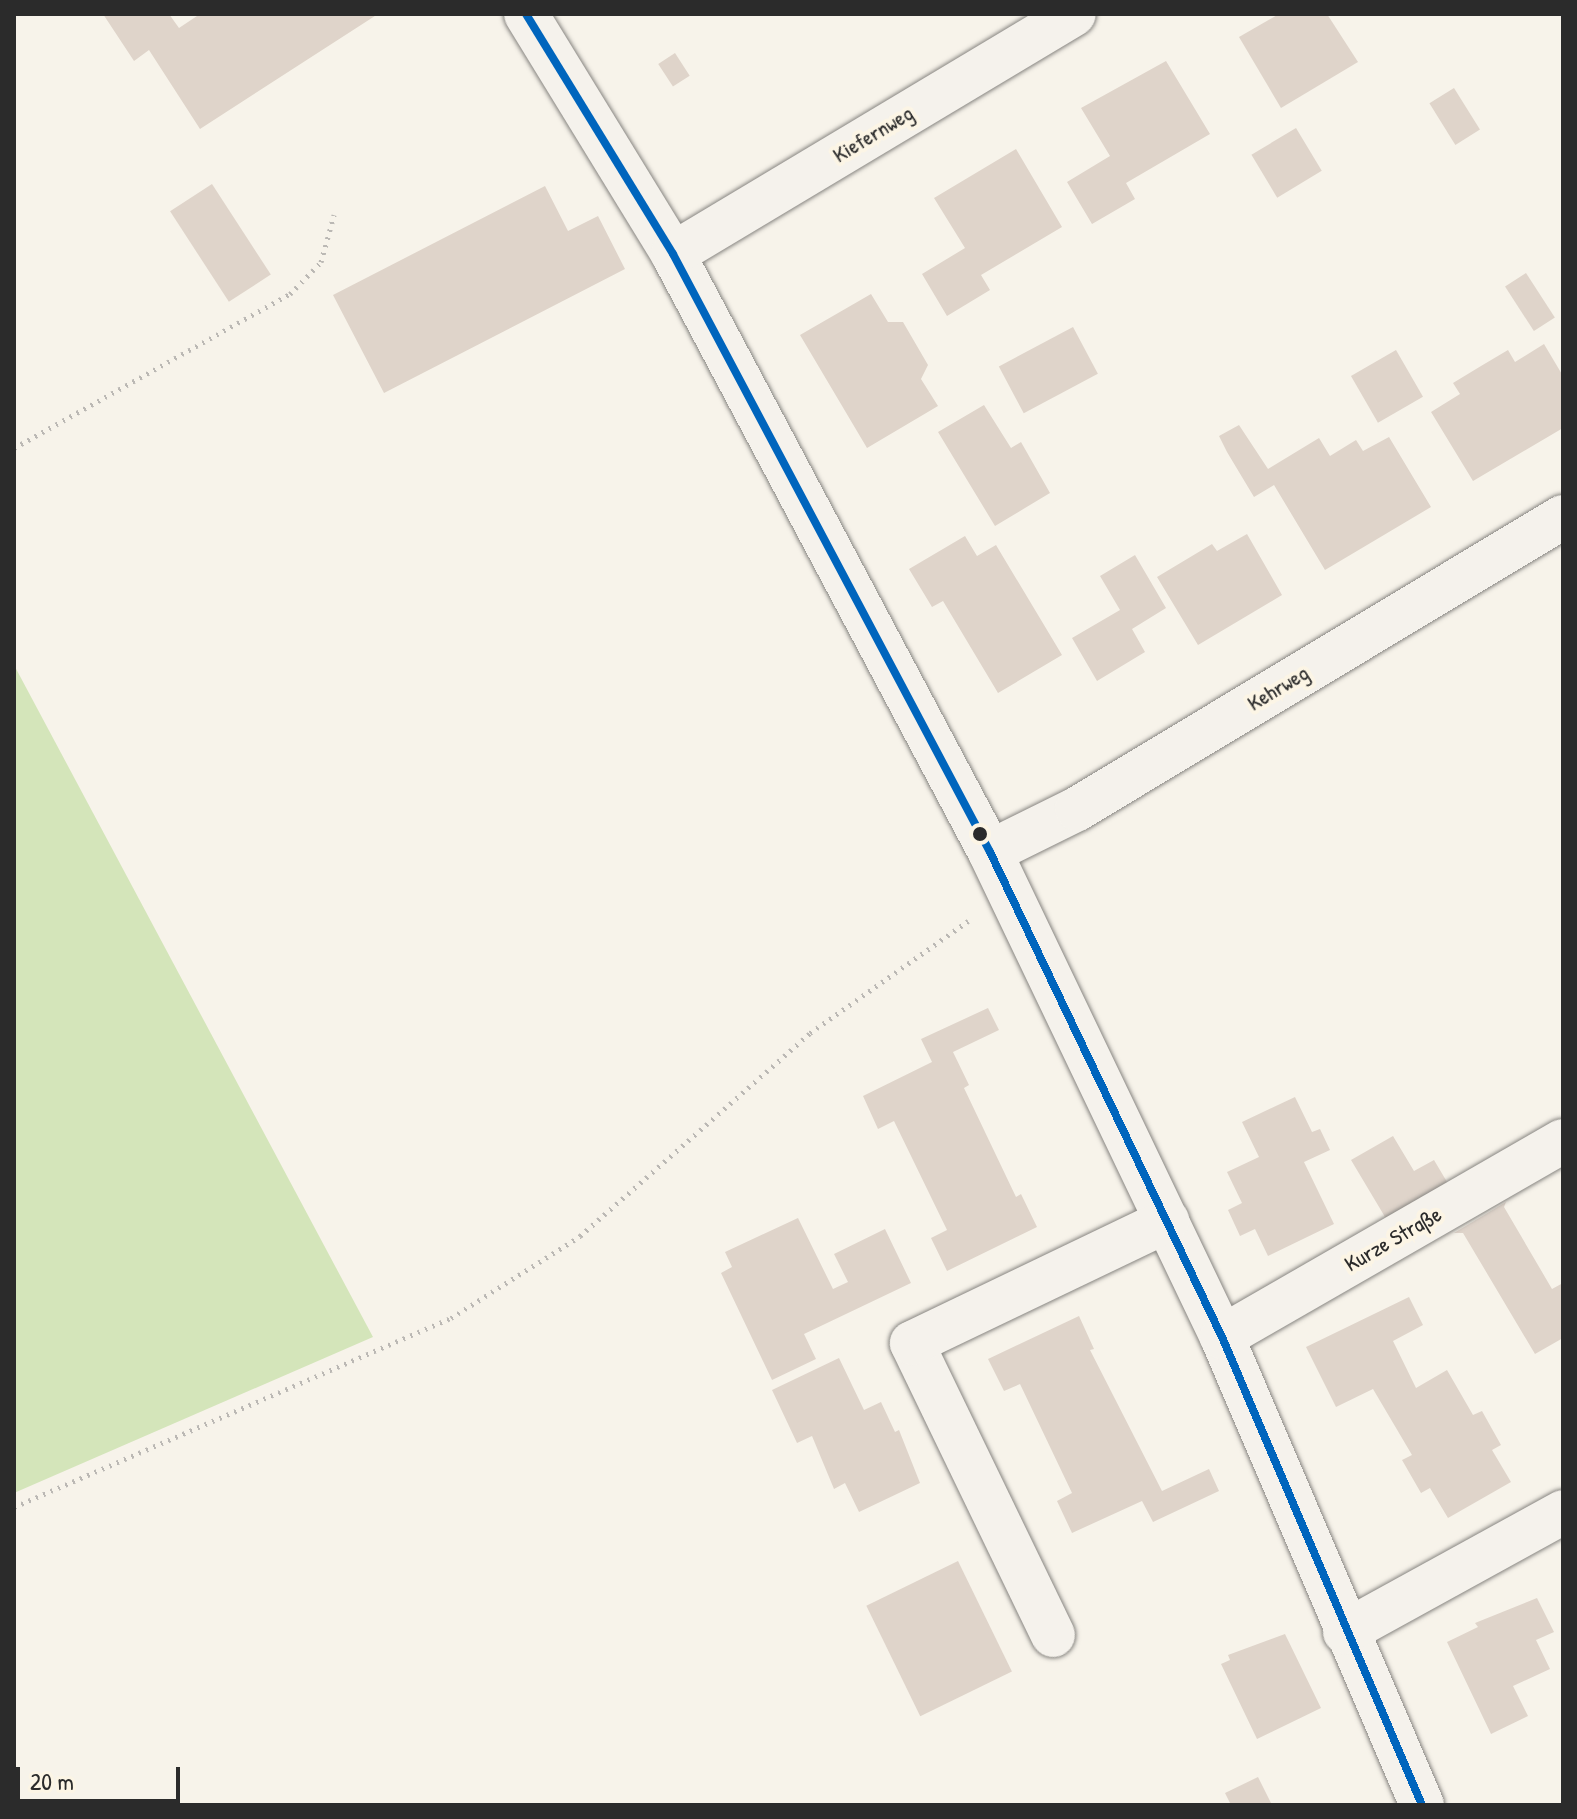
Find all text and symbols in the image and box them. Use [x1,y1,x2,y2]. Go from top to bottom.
street label: Kiefernweg [828,100,918,168]
street label: Kehrweg [1243,660,1313,716]
unlabelled marker [972,826,988,842]
street label: Kurze Straße [1340,1201,1446,1277]
scale bar [20,1751,184,1801]
text: 20 m [30,1765,74,1797]

